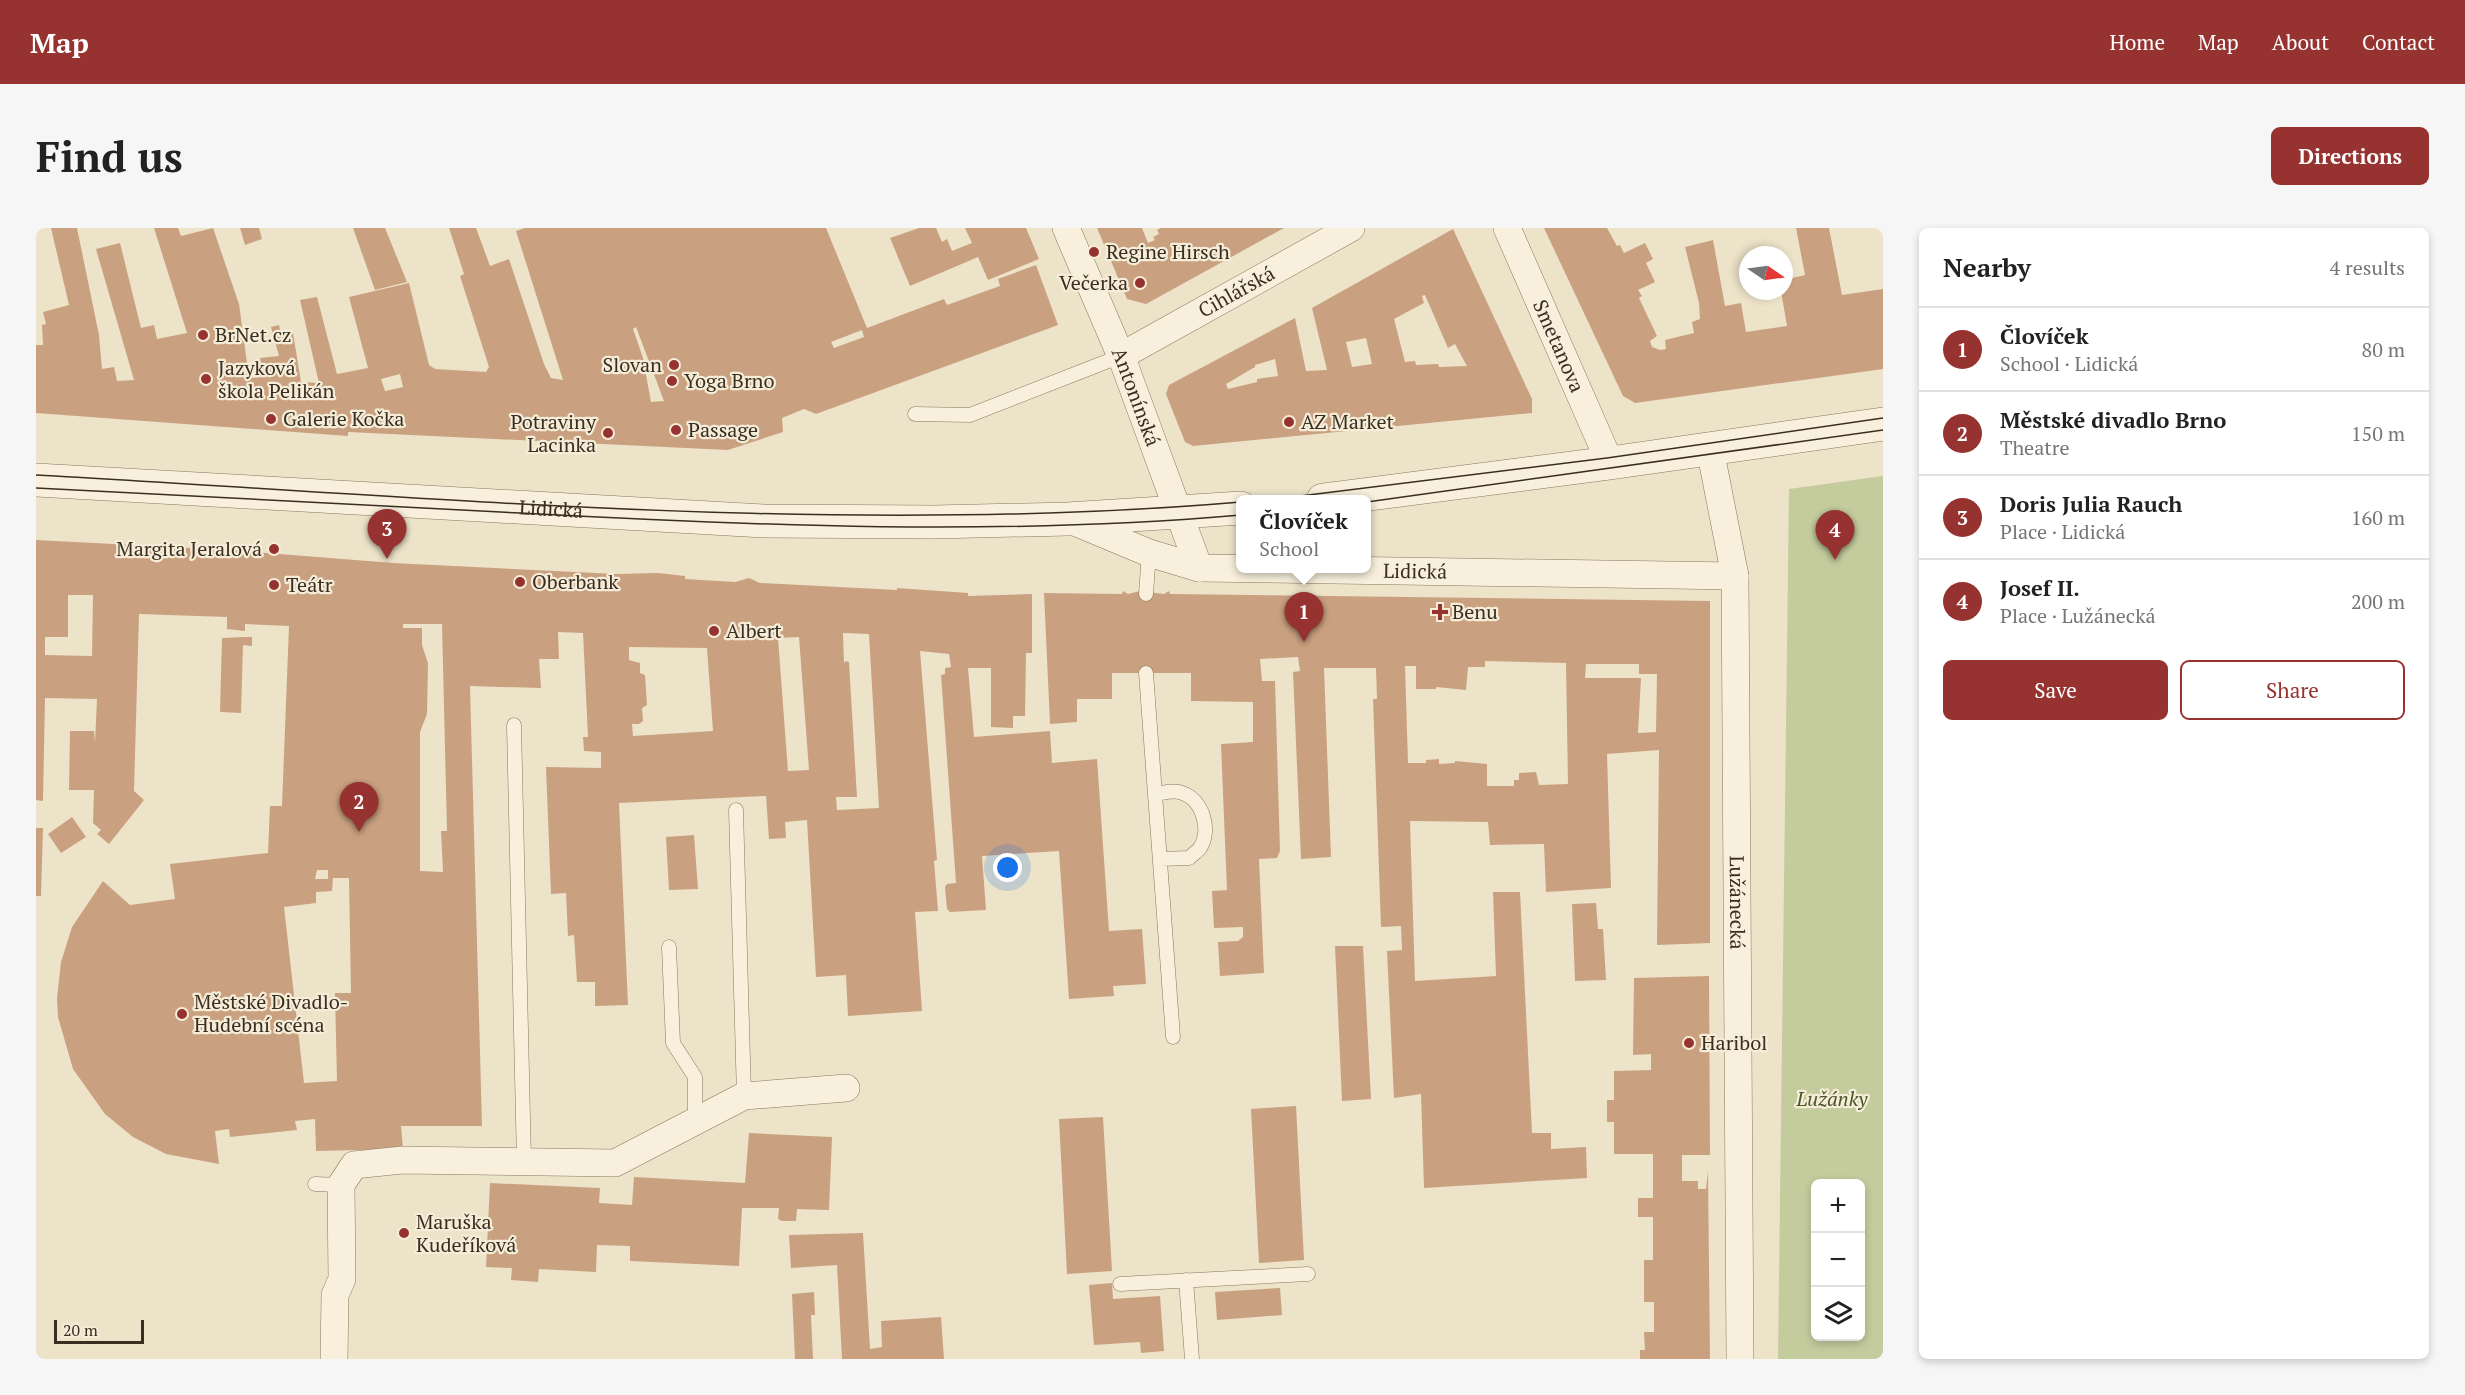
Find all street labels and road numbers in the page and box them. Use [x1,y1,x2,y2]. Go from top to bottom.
street label: Cihlářská [1193,259,1279,323]
street label: Smetanova [1527,295,1591,396]
street label: Antonínská [1106,343,1167,450]
street label: Lidická [519,493,584,524]
street label: Lidická [1383,557,1447,585]
street label: Lužánecká [1724,855,1751,950]

